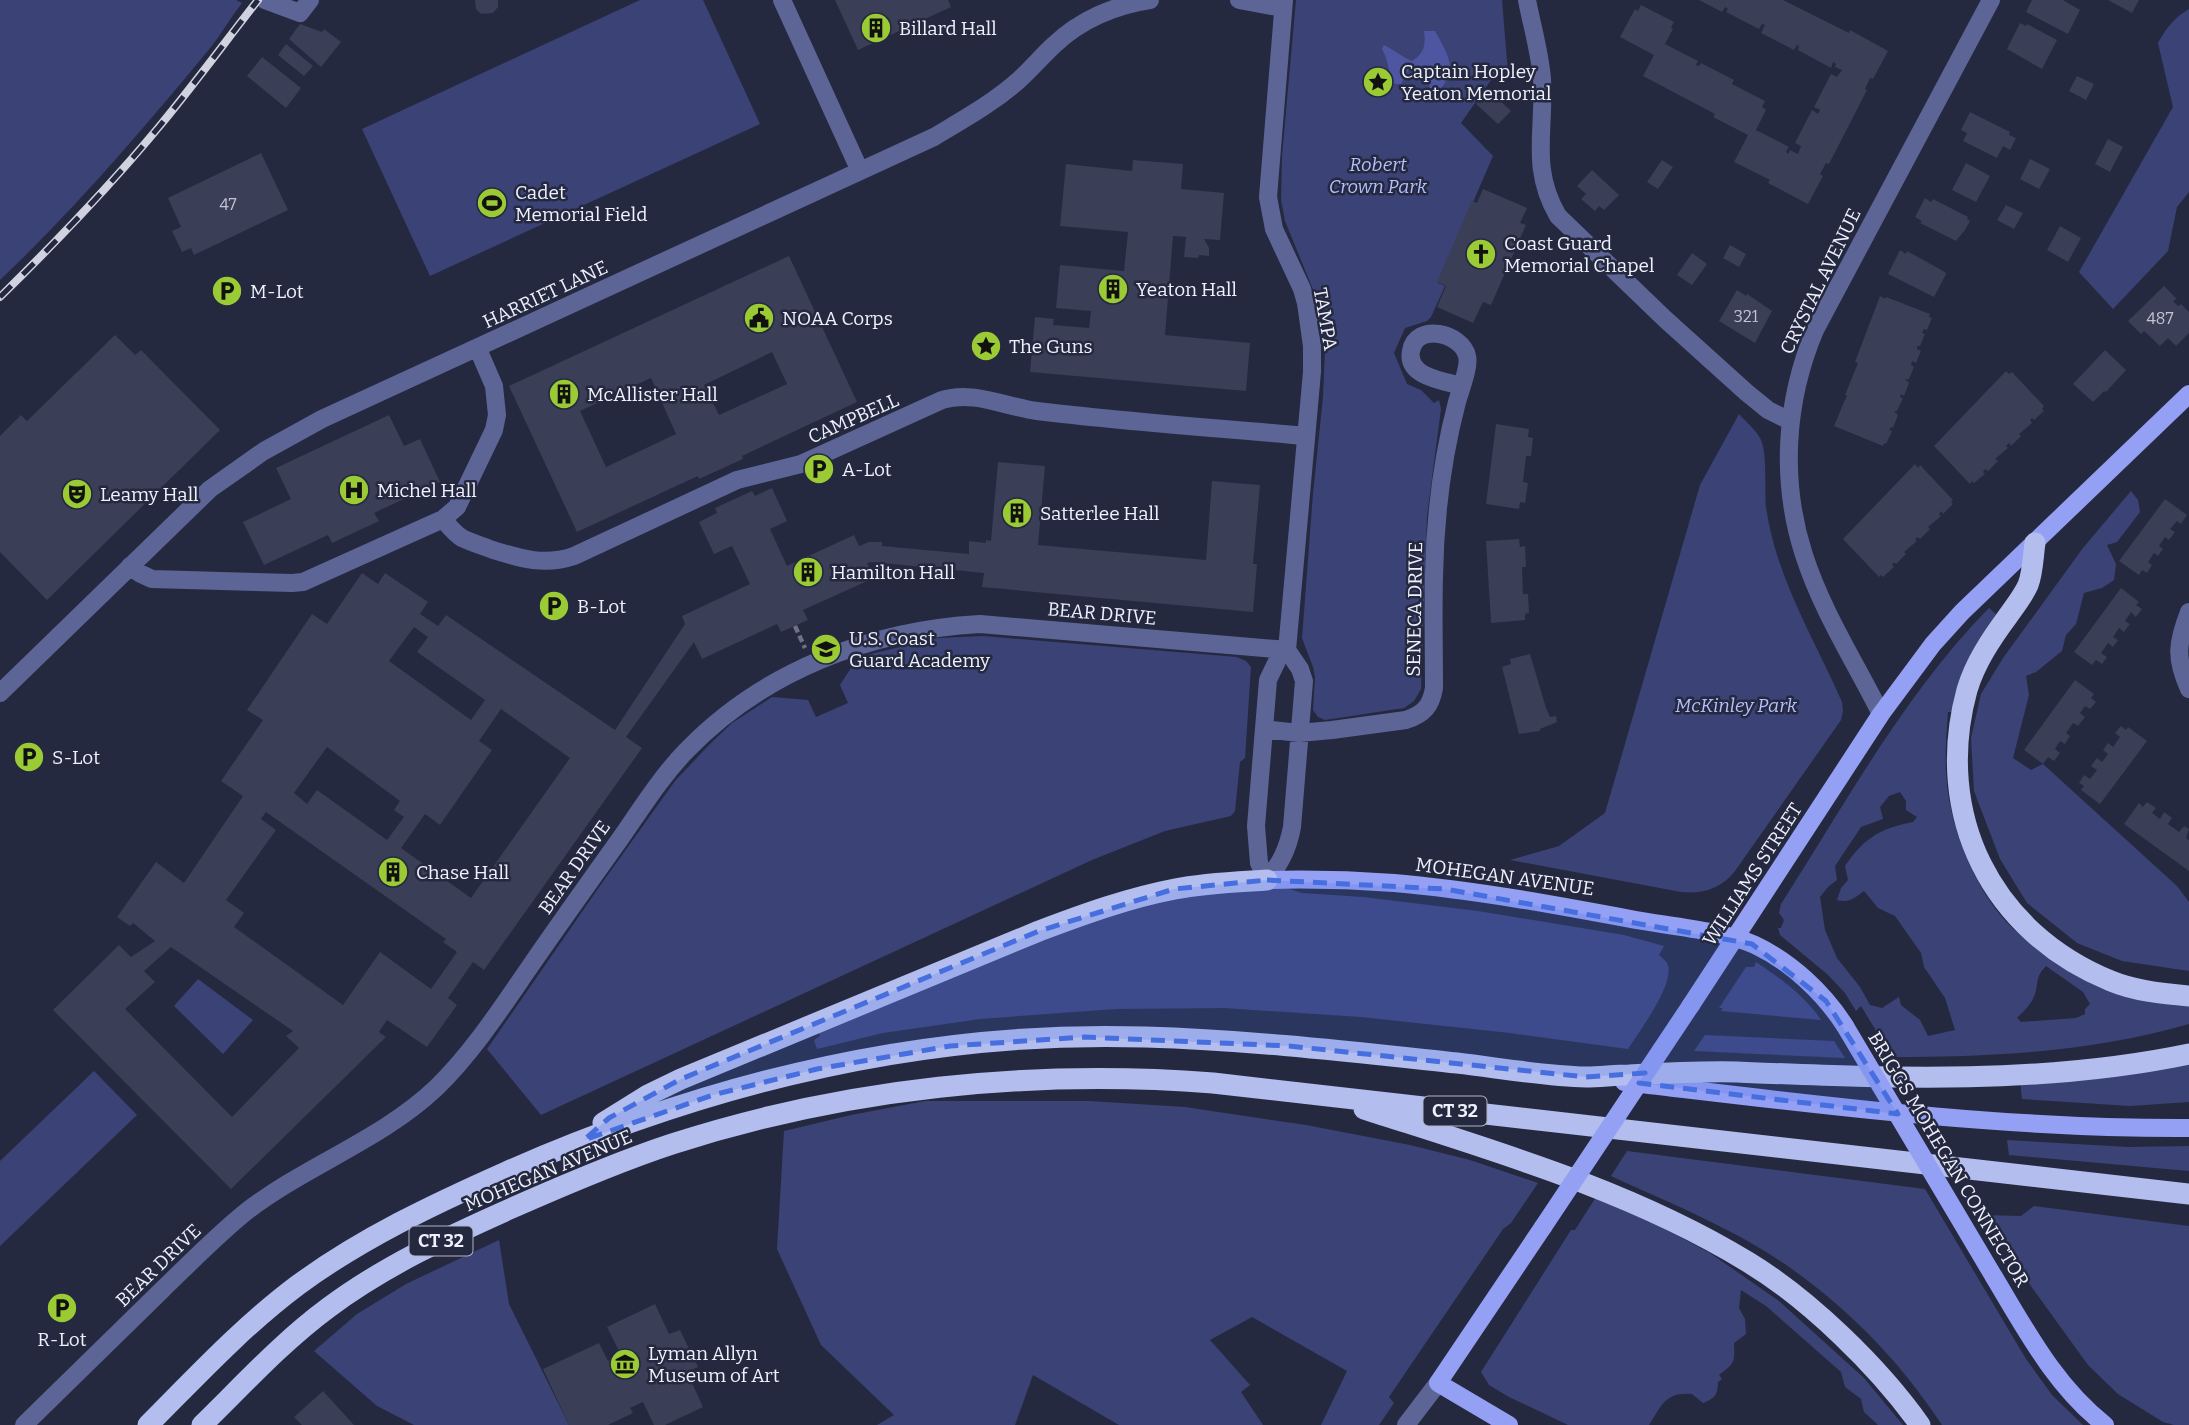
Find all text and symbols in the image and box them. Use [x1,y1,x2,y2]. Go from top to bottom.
building icon: Billard Hall [859,11,893,45]
place label: Billard Hall [899,17,997,40]
place label: Captain Hopley Yeaton Memorial [1401,60,1551,105]
place icon: Captain Hopley Yeaton Memorial [1361,65,1395,99]
park label: Robert Crown Park [1329,153,1428,198]
place label: Cadet Memorial Field [515,181,647,226]
sports icon: Cadet Memorial Field [475,186,509,220]
house number: 47 [219,195,237,214]
street label: CRYSTAL AVENUE [1775,204,1866,358]
place label: Coast Guard Memorial Chapel [1504,232,1654,277]
church icon: Coast Guard Memorial Chapel [1464,237,1498,271]
street label: HARRIET LANE [479,256,611,333]
building icon: Yeaton Hall [1096,272,1130,306]
parking icon: M-Lot [210,274,244,308]
place label: Yeaton Hall [1136,278,1237,301]
place label: M-Lot [250,280,304,303]
street label: TAMPA [1309,286,1342,353]
public building icon: NOAA Corps [742,301,776,335]
place label: NOAA Corps [782,307,893,330]
house number: 321 [1734,307,1759,326]
house number: 487 [2147,309,2174,328]
place icon: The Guns [969,329,1003,363]
place label: The Guns [1009,335,1093,358]
building icon: McAllister Hall [547,377,581,411]
place label: McAllister Hall [587,383,718,406]
street label: CAMPBELL [804,388,902,449]
parking icon: A-Lot [802,452,836,486]
place label: A-Lot [842,458,892,481]
hospital icon: Michel Hall [337,473,371,507]
theatre icon: Leamy Hall [60,477,94,511]
place label: Michel Hall [377,479,477,502]
place label: Leamy Hall [100,483,199,506]
building icon: Satterlee Hall [1000,496,1034,530]
place label: Satterlee Hall [1040,502,1160,525]
street label: SENECA DRIVE [1402,541,1427,677]
building icon: Hamilton Hall [791,555,825,589]
place label: Hamilton Hall [831,561,955,584]
parking icon: B-Lot [537,589,571,623]
place label: B-Lot [577,595,626,618]
street label: BEAR DRIVE [1046,597,1157,630]
place label: U.S. Coast Guard Academy [849,627,991,672]
school or university icon: U.S. Coast Guard Academy [809,632,843,666]
park label: McKinley Park [1675,694,1798,717]
parking icon: S-Lot [12,740,46,774]
place label: S-Lot [52,746,100,769]
street label: WILLIAMS STREET [1698,799,1807,950]
street label: BEAR DRIVE [534,816,615,919]
street label: MOHEGAN AVENUE [1414,853,1596,900]
building icon: Chase Hall [376,855,410,889]
place label: Chase Hall [416,861,509,884]
street label: BRIGGS MOHEGAN CONNECTOR [1863,1027,2034,1291]
road number: CT 32 [1424,1096,1486,1126]
street label: MOHEGAN AVENUE [461,1125,636,1216]
street label: BEAR DRIVE [111,1219,206,1312]
road number: CT 32 [410,1226,472,1256]
parking icon: R-Lot [45,1291,79,1325]
place label: R-Lot [37,1328,87,1351]
place label: Lyman Allyn Museum of Art [648,1342,780,1387]
museum icon: Lyman Allyn Museum of Art [608,1347,642,1381]

